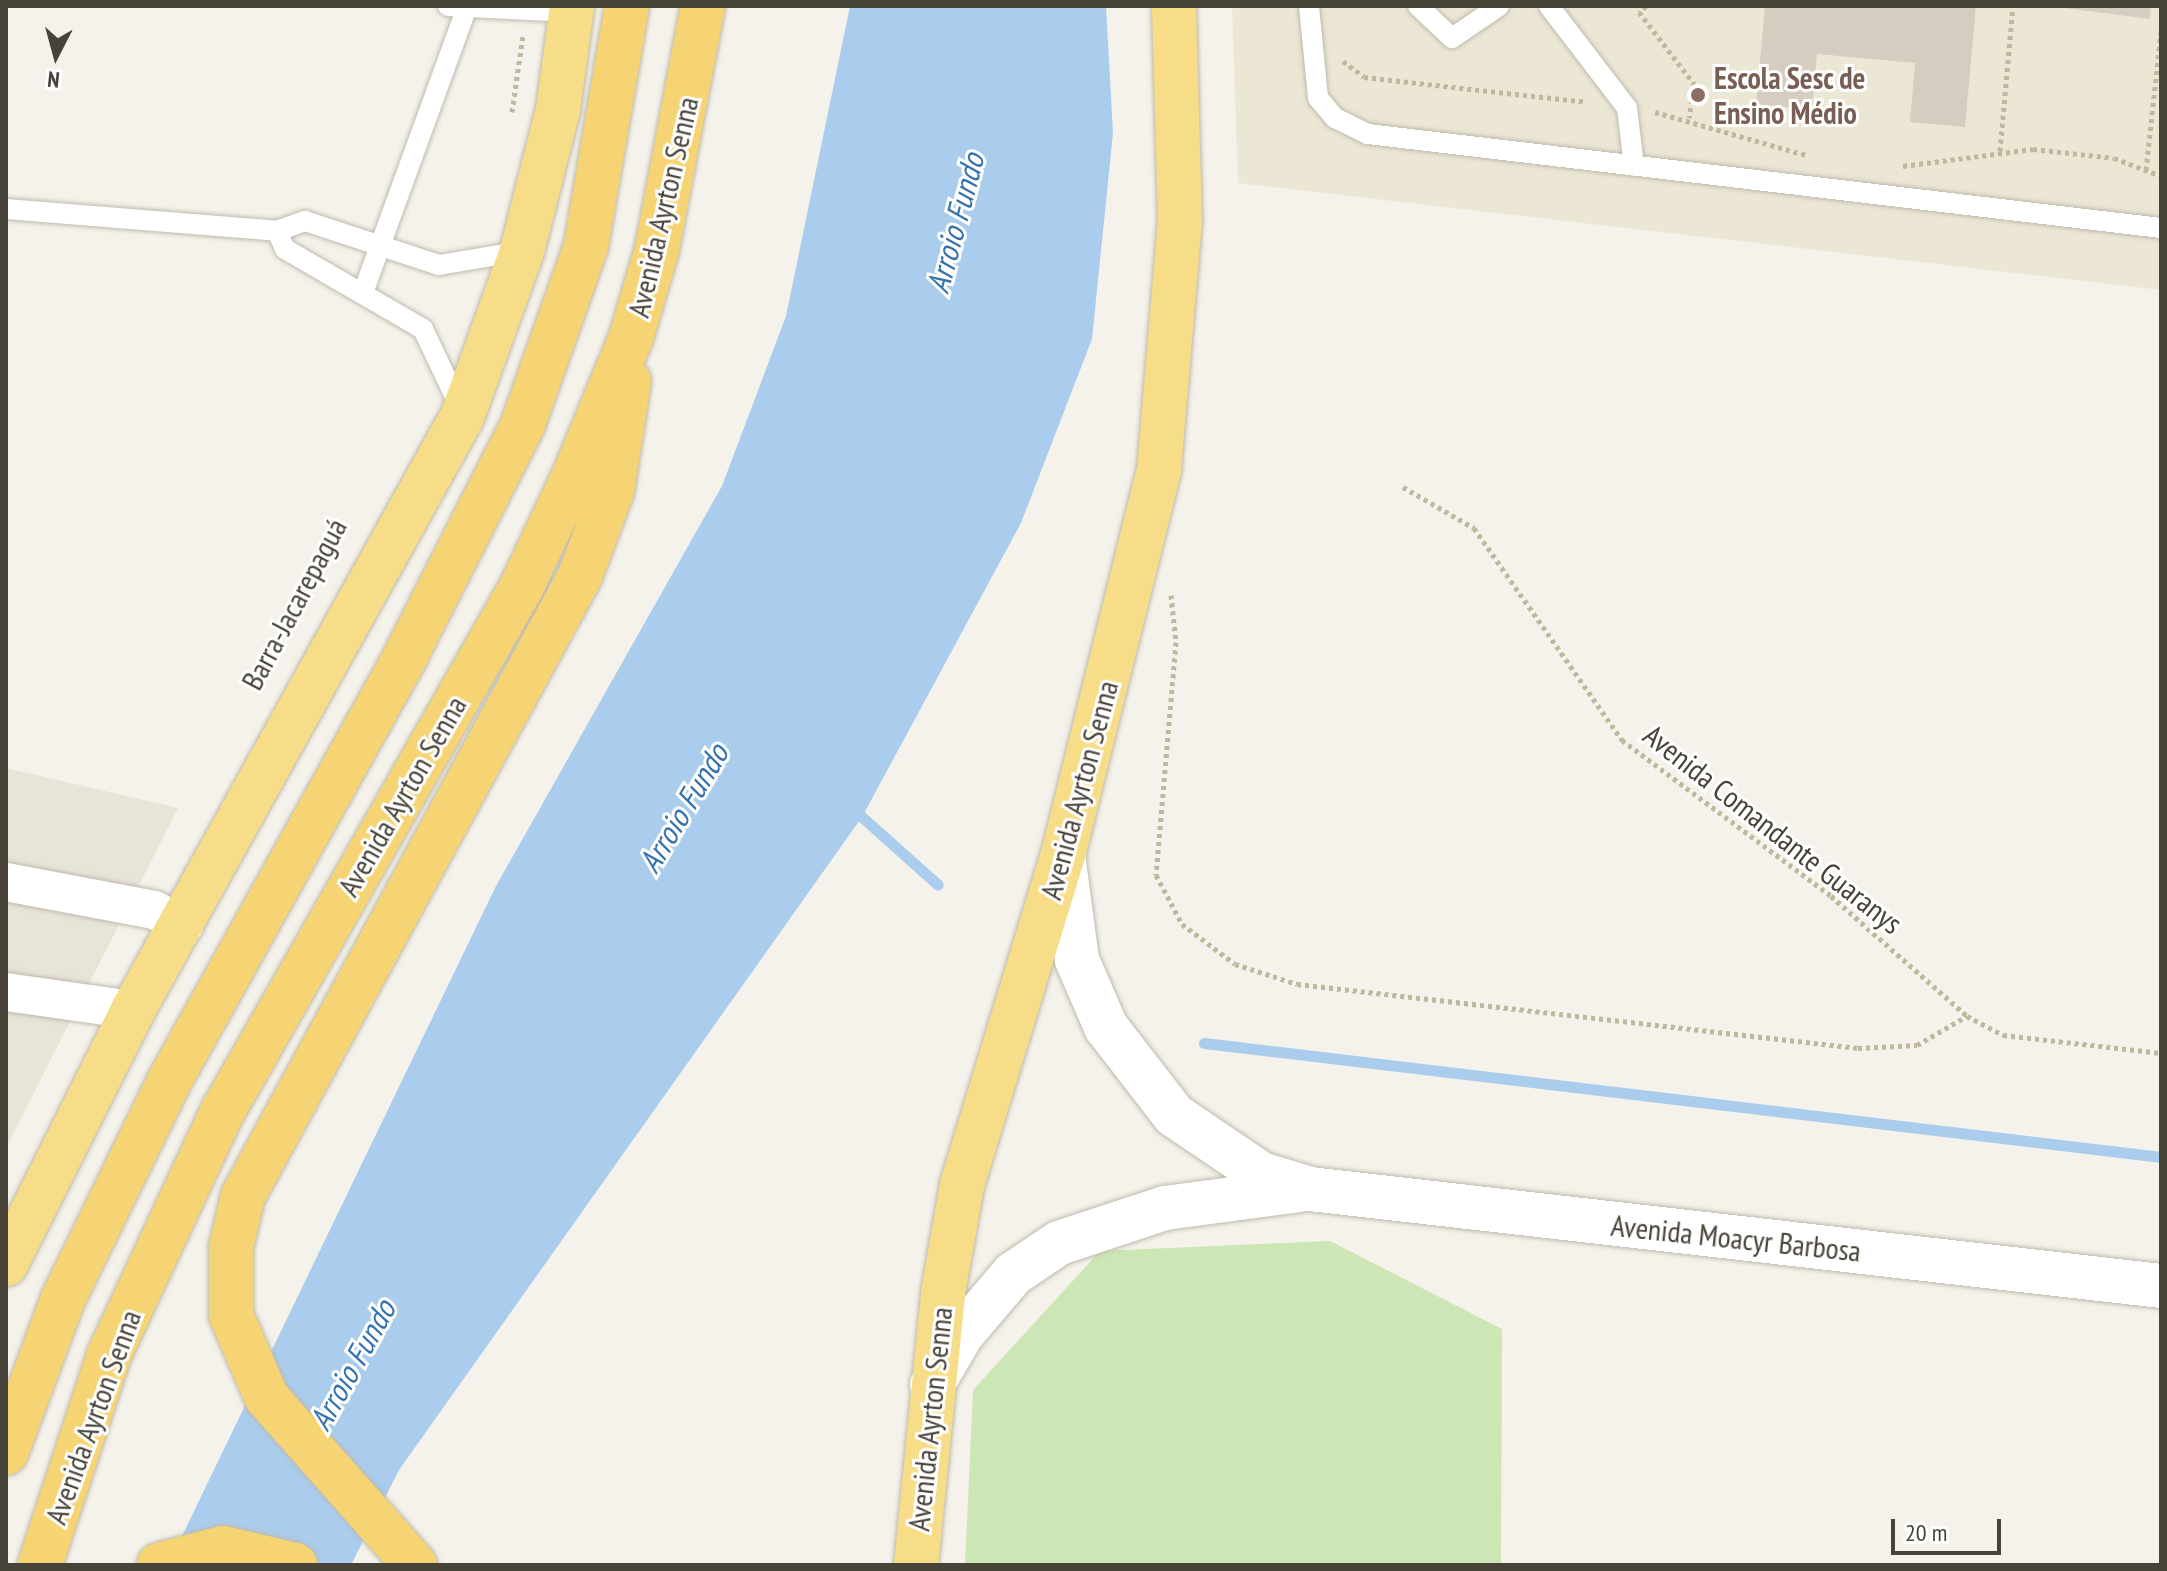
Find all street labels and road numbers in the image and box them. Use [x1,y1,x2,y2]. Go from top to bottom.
street label: Avenida Ayrton Senna [620,93,706,321]
street label: Barra-Jacarepaguá [234,512,354,696]
street label: Avenida Ayrton Senna [1032,676,1126,904]
street label: Avenida Ayrton Senna [330,689,474,903]
street label: Avenida Comandante Guaranys [1636,717,1910,941]
street label: Avenida Moacyr Barbosa [1609,1207,1863,1269]
street label: Avenida Ayrton Senna [37,1305,149,1529]
street label: Avenida Ayrton Senna [900,1305,960,1533]

